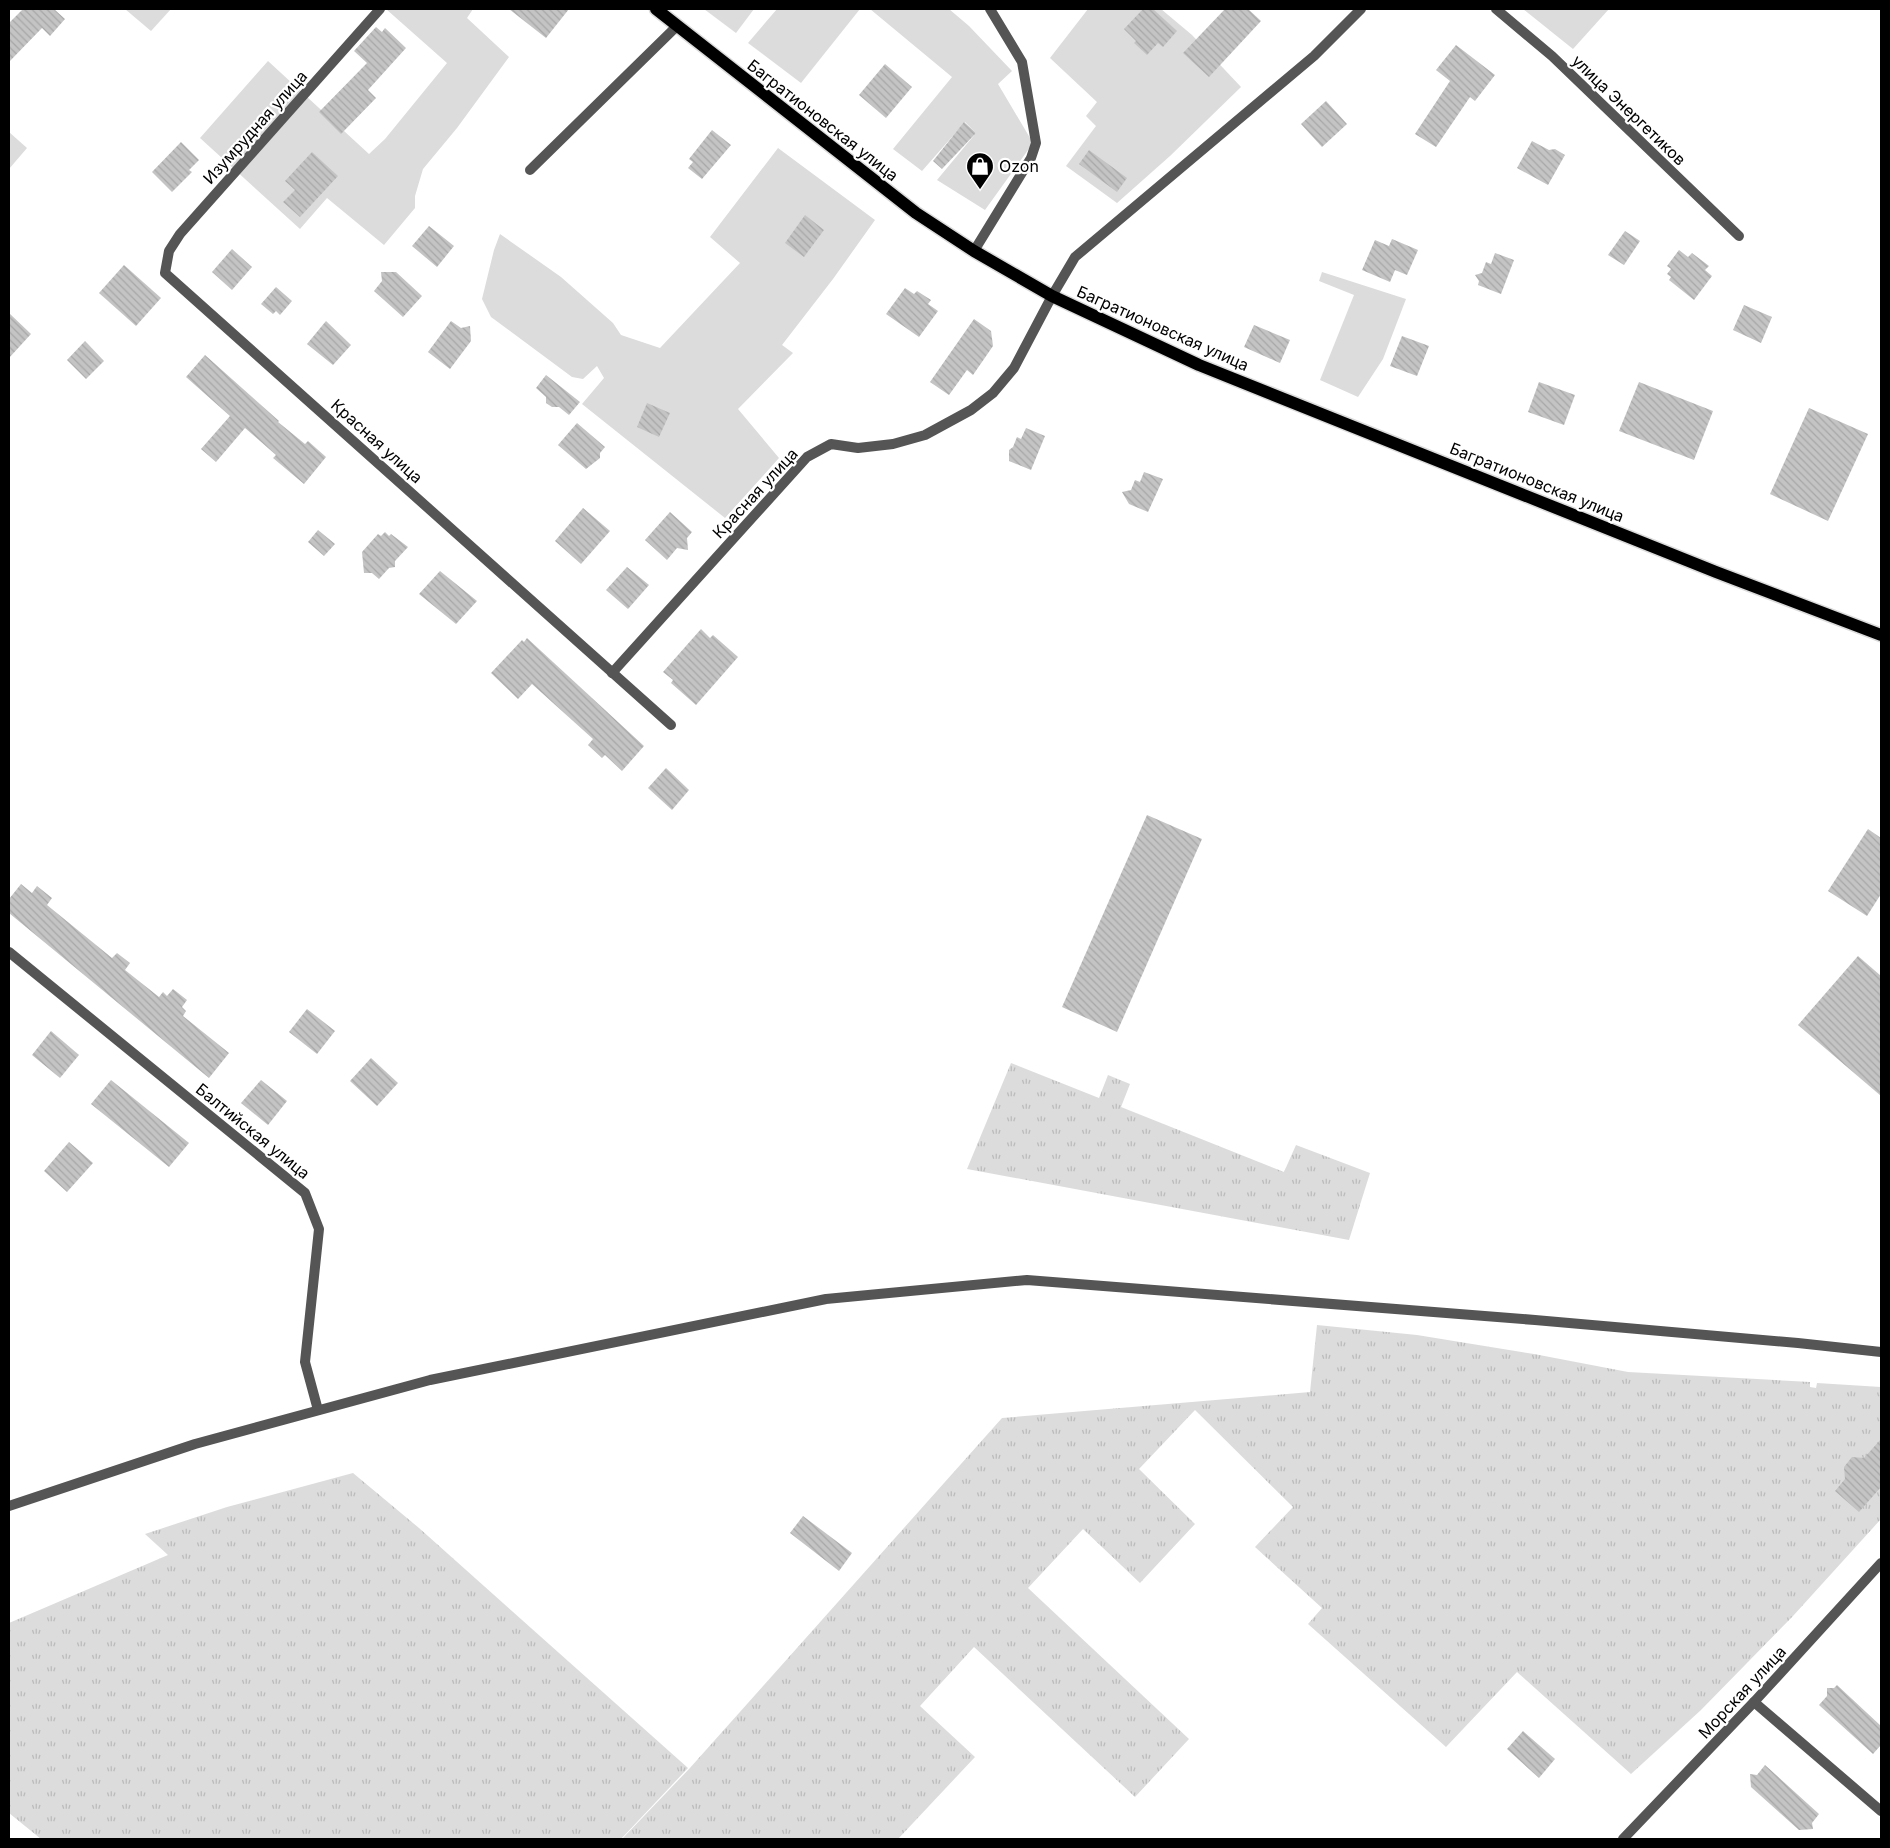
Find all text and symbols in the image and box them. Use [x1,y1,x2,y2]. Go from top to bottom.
street label: улица Энергетиков [1568,51,1690,169]
street label: Багратионовская улица [744,55,902,185]
street label: Изумрудная улица [199,66,311,188]
shop icon: Ozon [965,151,995,190]
place label: Ozon [999,156,1039,176]
street label: Багратионовская улица [1074,281,1252,375]
street label: Красная улица [327,395,427,487]
street label: Багратионовская улица [1447,438,1627,526]
street label: Красная улица [708,444,802,542]
street label: Балтийская улица [192,1079,314,1183]
street label: Морская улица [1694,1641,1790,1743]

